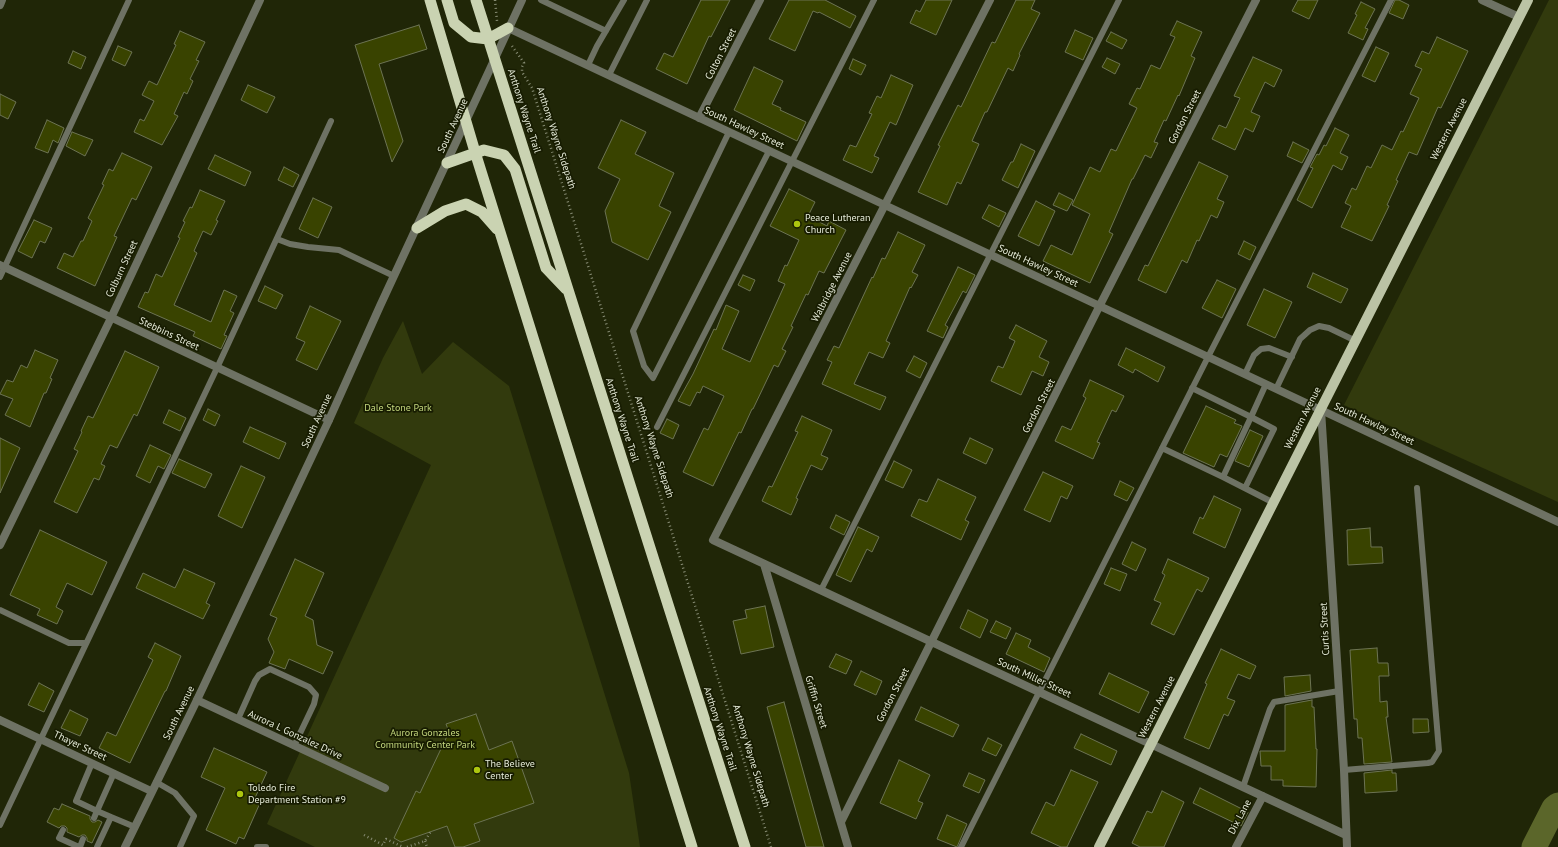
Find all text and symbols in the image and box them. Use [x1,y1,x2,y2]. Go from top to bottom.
street label: Colton Street [703,26,739,82]
street label: Anthony Wayne Trail [505,68,543,154]
street label: Anthony Wayne Sidepath [534,85,578,191]
street label: Gordon Street [1166,88,1204,146]
street label: Western Avenue [1428,96,1470,162]
street label: South Avenue [435,97,471,155]
street label: South Hawley Street [702,104,786,152]
place label: Peace Lutheran Church [805,212,870,236]
marker: Peace Lutheran Church [792,219,802,229]
street label: Colburn Street [104,239,140,299]
street label: South Hawley Street [996,242,1080,290]
street label: Walbridge Avenue [809,250,855,324]
street label: Stebbins Street [137,315,201,353]
street label: Anthony Wayne Trail [603,377,641,463]
street label: Gordon Street [1020,377,1058,435]
street label: Western Avenue [1282,385,1324,451]
street label: South Avenue [299,392,335,450]
street label: Anthony Wayne Sidepath [632,394,676,500]
street label: South Hawley Street [1332,400,1416,448]
park label: Dale Stone Park [364,402,432,414]
street label: Curtis Street [1318,602,1332,656]
street label: South Miller Street [995,656,1073,700]
street label: Gordon Street [874,666,912,724]
street label: Griffin Street [802,674,830,730]
street label: Western Avenue [1136,674,1178,740]
street label: South Avenue [161,684,197,742]
street label: Anthony Wayne Trail [701,686,739,772]
street label: Anthony Wayne Sidepath [730,703,772,809]
street label: Aurora L Gonzalez Drive [246,708,344,762]
park label: Aurora Gonzales Community Center Park [375,727,475,750]
street label: Thayer Street [52,728,108,764]
place label: The Believe Center [485,758,535,782]
marker: The Believe Center [472,765,482,775]
place label: Toledo Fire Department Station #9 [248,782,346,806]
marker: Toledo Fire Department Station #9 [235,789,245,799]
street label: Dix Lane [1226,798,1254,836]

